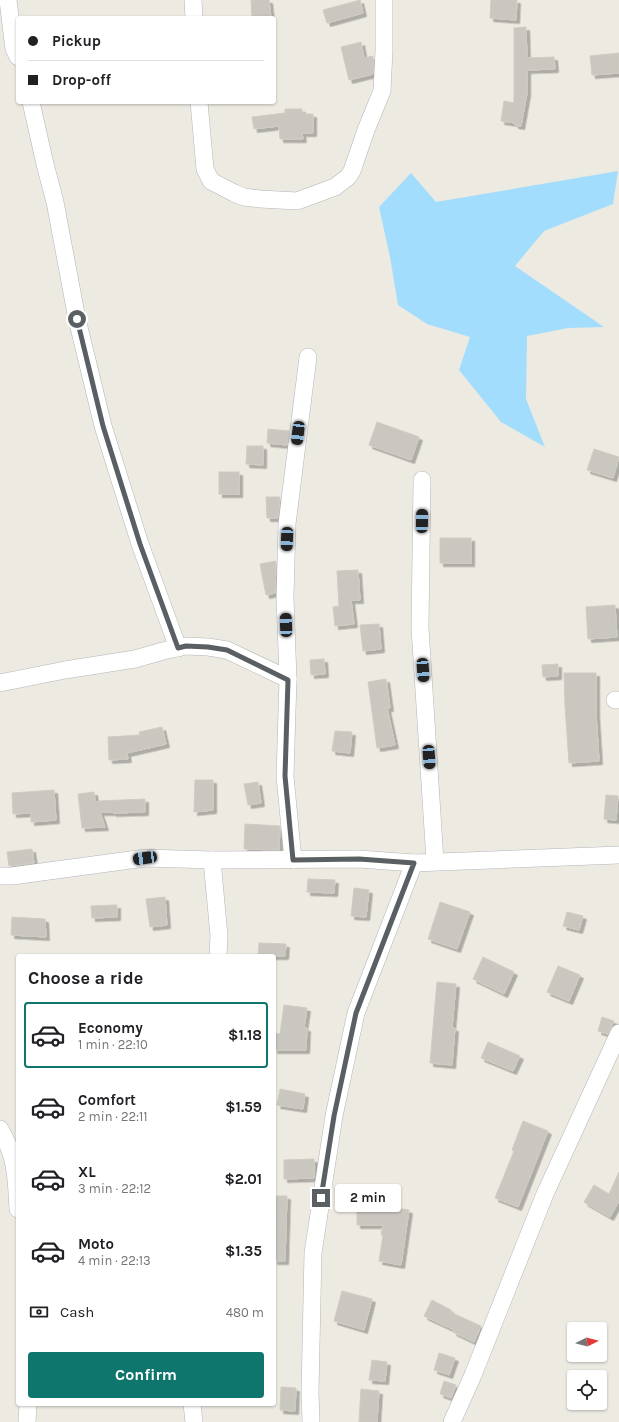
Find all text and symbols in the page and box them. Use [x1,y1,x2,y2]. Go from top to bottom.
text: Pickup [52,32,101,50]
text: Drop-off [52,71,111,89]
route start [68,310,86,328]
car [291,420,305,446]
car [416,509,428,533]
car [281,527,293,551]
car [280,613,292,637]
car [416,658,430,682]
car [422,745,436,769]
car [132,850,158,866]
text: Choose a ride [28,967,143,989]
icon: car [30,1017,66,1053]
text: Economy [78,1019,143,1037]
text: $1.18 [228,1026,262,1044]
text: 1 min · 22:10 [78,1037,148,1052]
icon: car [30,1089,66,1125]
text: Comfort [78,1091,136,1109]
text: $1.59 [225,1098,262,1116]
text: 2 min · 22:11 [78,1109,148,1124]
icon: car [30,1161,66,1197]
text: XL [78,1163,96,1181]
text: $2.01 [225,1170,262,1188]
text: 3 min · 22:12 [78,1181,151,1196]
callout: 2 min [335,1184,401,1212]
route end [312,1189,330,1207]
text: 2 min [350,1190,386,1205]
icon: car [30,1233,66,1269]
text: Moto [78,1235,114,1253]
text: $1.35 [225,1242,262,1260]
text: 4 min · 22:13 [78,1253,151,1268]
icon: cash [28,1301,50,1323]
text: Cash [60,1303,94,1321]
text: 480 m [226,1305,264,1320]
north arrow [567,1322,607,1362]
map controls [567,1322,607,1410]
button: Confirm [28,1352,264,1398]
button: locate [567,1370,607,1410]

